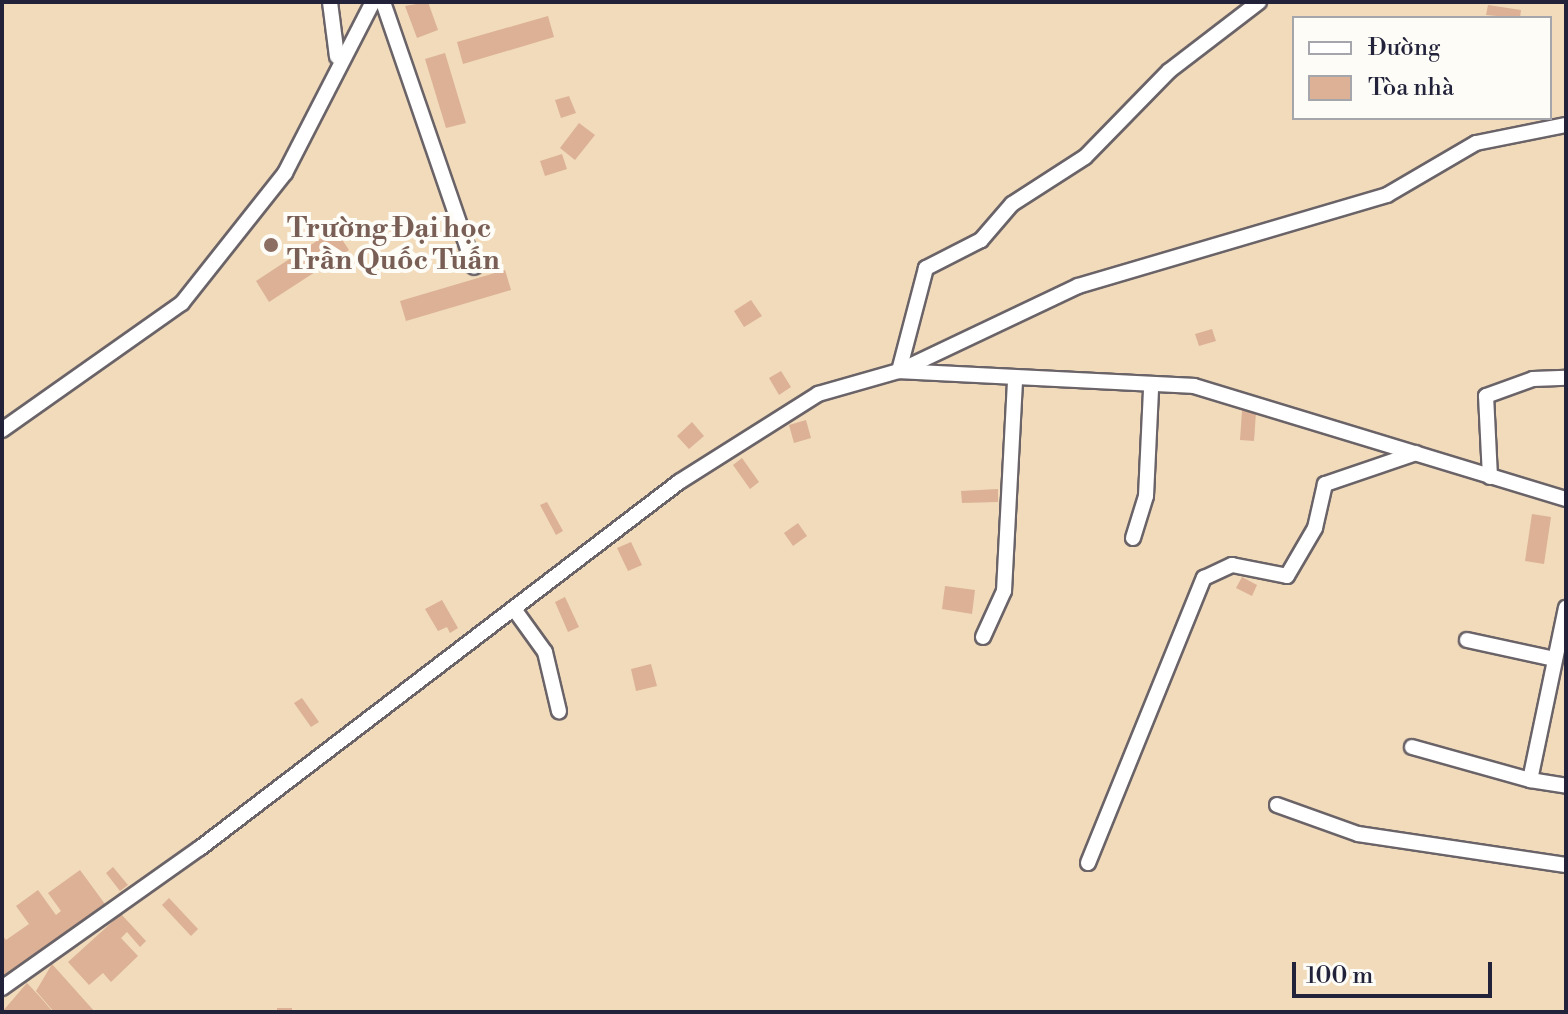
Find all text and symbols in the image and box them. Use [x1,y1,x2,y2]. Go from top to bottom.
legend [1292,16,1552,120]
text: Đường [1368,33,1441,63]
text: Tòa nhà [1368,73,1454,103]
place label: Trường Đại học Trần Quốc Tuấn [287,212,500,278]
marker: Trường Đại học Trần Quốc Tuấn [262,236,280,254]
scale bar [1296,946,1496,996]
text: 100 m [1306,961,1373,991]

